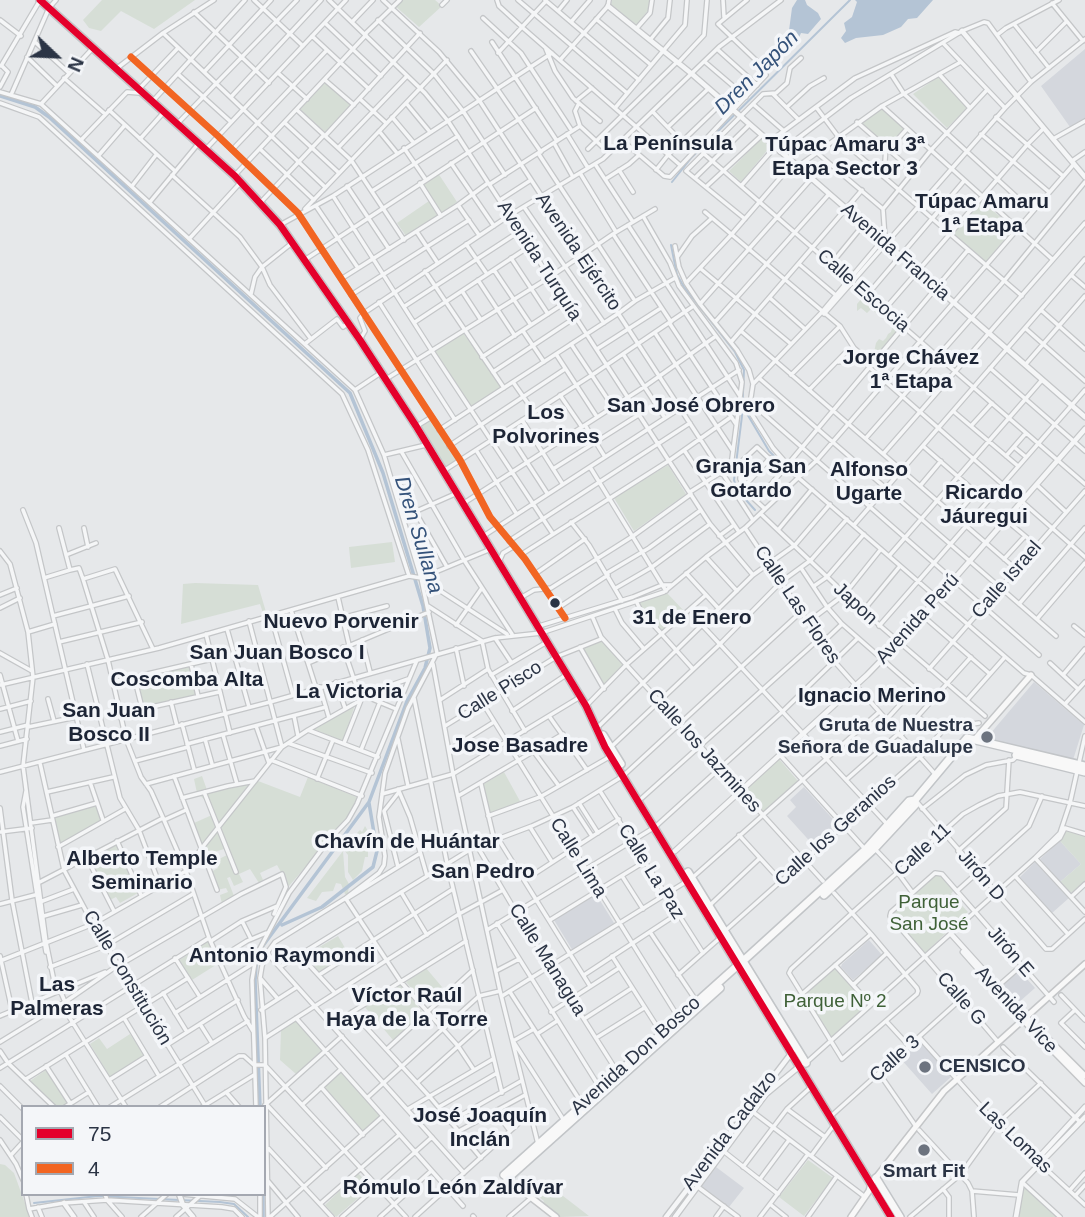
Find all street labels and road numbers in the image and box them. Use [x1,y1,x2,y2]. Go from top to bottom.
street label: Avenida Ejército [530,189,626,315]
street label: Avenida Turquía [492,197,586,325]
street label: Avenida Francia [836,198,954,306]
street label: Calle Escocia [812,245,914,337]
street label: Calle Israel [967,537,1047,623]
street label: Calle Las Flores [749,542,845,668]
street label: Avenida Perú [871,569,965,669]
street label: Japon [828,578,882,630]
street label: Calle Pisco [454,656,546,726]
street label: Calle los Jazmines [643,685,765,817]
street label: Calle los Geranios [771,771,901,891]
street label: Calle Lima [545,814,611,902]
street label: Calle 11 [890,819,956,881]
street label: Calle La Paz [613,820,689,924]
street label: Jirón D [953,846,1009,906]
street label: Calle Managua [503,900,591,1020]
street label: Calle Constitución [78,906,176,1050]
street label: Jirón E [982,922,1038,982]
street label: Avenida Vice [970,962,1062,1058]
street label: Calle G [932,968,990,1030]
street label: Avenida Don Bosco [566,992,706,1120]
street label: Calle 3 [865,1031,925,1087]
street label: Avenida Cadalzo [678,1067,782,1195]
street label: Las Lomas [974,1098,1056,1178]

